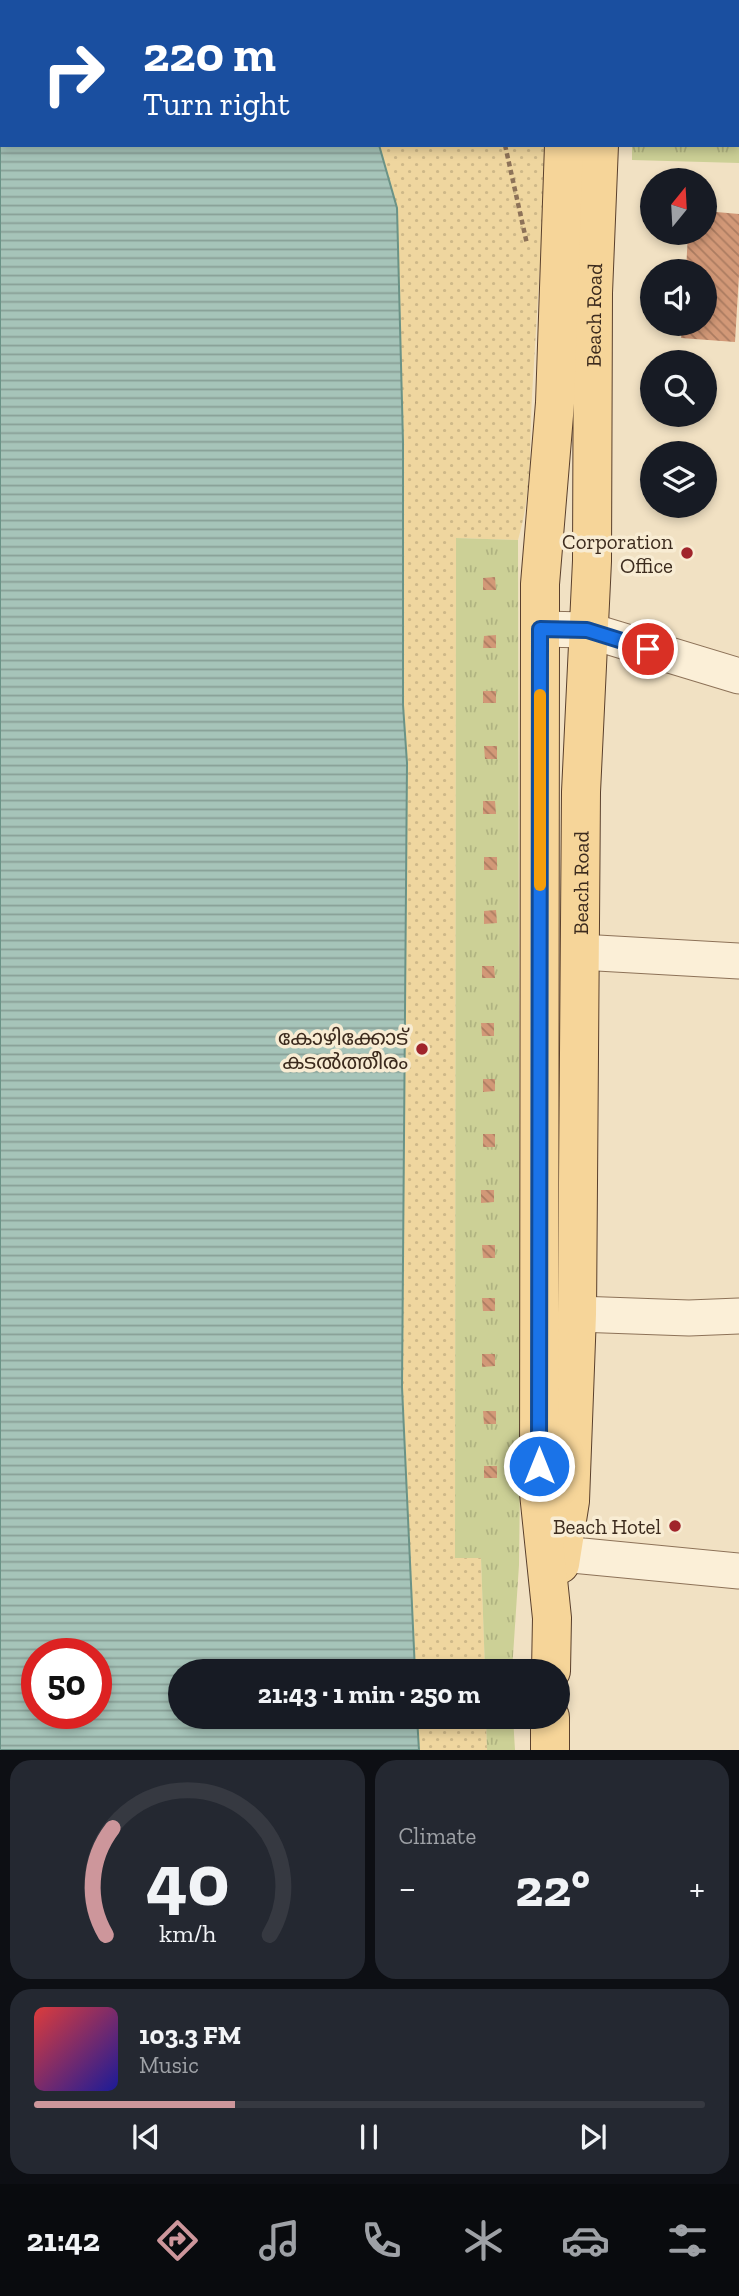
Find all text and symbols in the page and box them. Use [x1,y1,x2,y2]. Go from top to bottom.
text: 220 m [143,25,276,84]
icon: right [28,28,119,119]
text: Turn right [143,85,290,123]
north arrow [640,168,718,245]
map controls [640,168,717,518]
button: sound [640,259,717,336]
street label: Beach Road [580,262,607,367]
button: search [640,350,717,427]
button: layers [640,441,717,518]
place label: Corporation Office [562,529,673,578]
marker: Corporation Office [679,545,695,561]
pin [618,619,678,679]
icon: arrive [629,630,667,668]
street label: Beach Road [567,830,593,935]
place label: കോഴിക്കോട് കടൽത്തീരം [278,1025,410,1074]
marker: കോഴിക്കോട് കടൽത്തീരം [414,1041,430,1057]
position arrow [502,1429,576,1503]
place label: Beach Hotel [553,1514,661,1539]
marker: Beach Hotel [667,1518,683,1534]
speed limit sign: 50 [21,1638,112,1729]
text: 21:43 · 1 min · 250 m [258,1678,480,1710]
text: Climate [399,1822,476,1850]
text: 40 [146,1837,229,1925]
text: 22° [515,1857,590,1919]
text: − [399,1865,416,1911]
text: + [689,1865,705,1911]
text: km/h [159,1918,216,1948]
text: 103.3 FM [139,2019,241,2051]
text: Music [139,2051,199,2079]
icon: previous [127,2118,165,2156]
icon: pause [350,2118,388,2156]
icon: next [574,2118,612,2156]
icon: directions [153,2216,202,2265]
icon: music [255,2216,304,2265]
icon: phone [357,2216,406,2265]
icon: climate [459,2216,508,2265]
icon: car [561,2216,610,2265]
icon: filters [663,2216,712,2265]
text: 21:42 [27,2221,100,2259]

